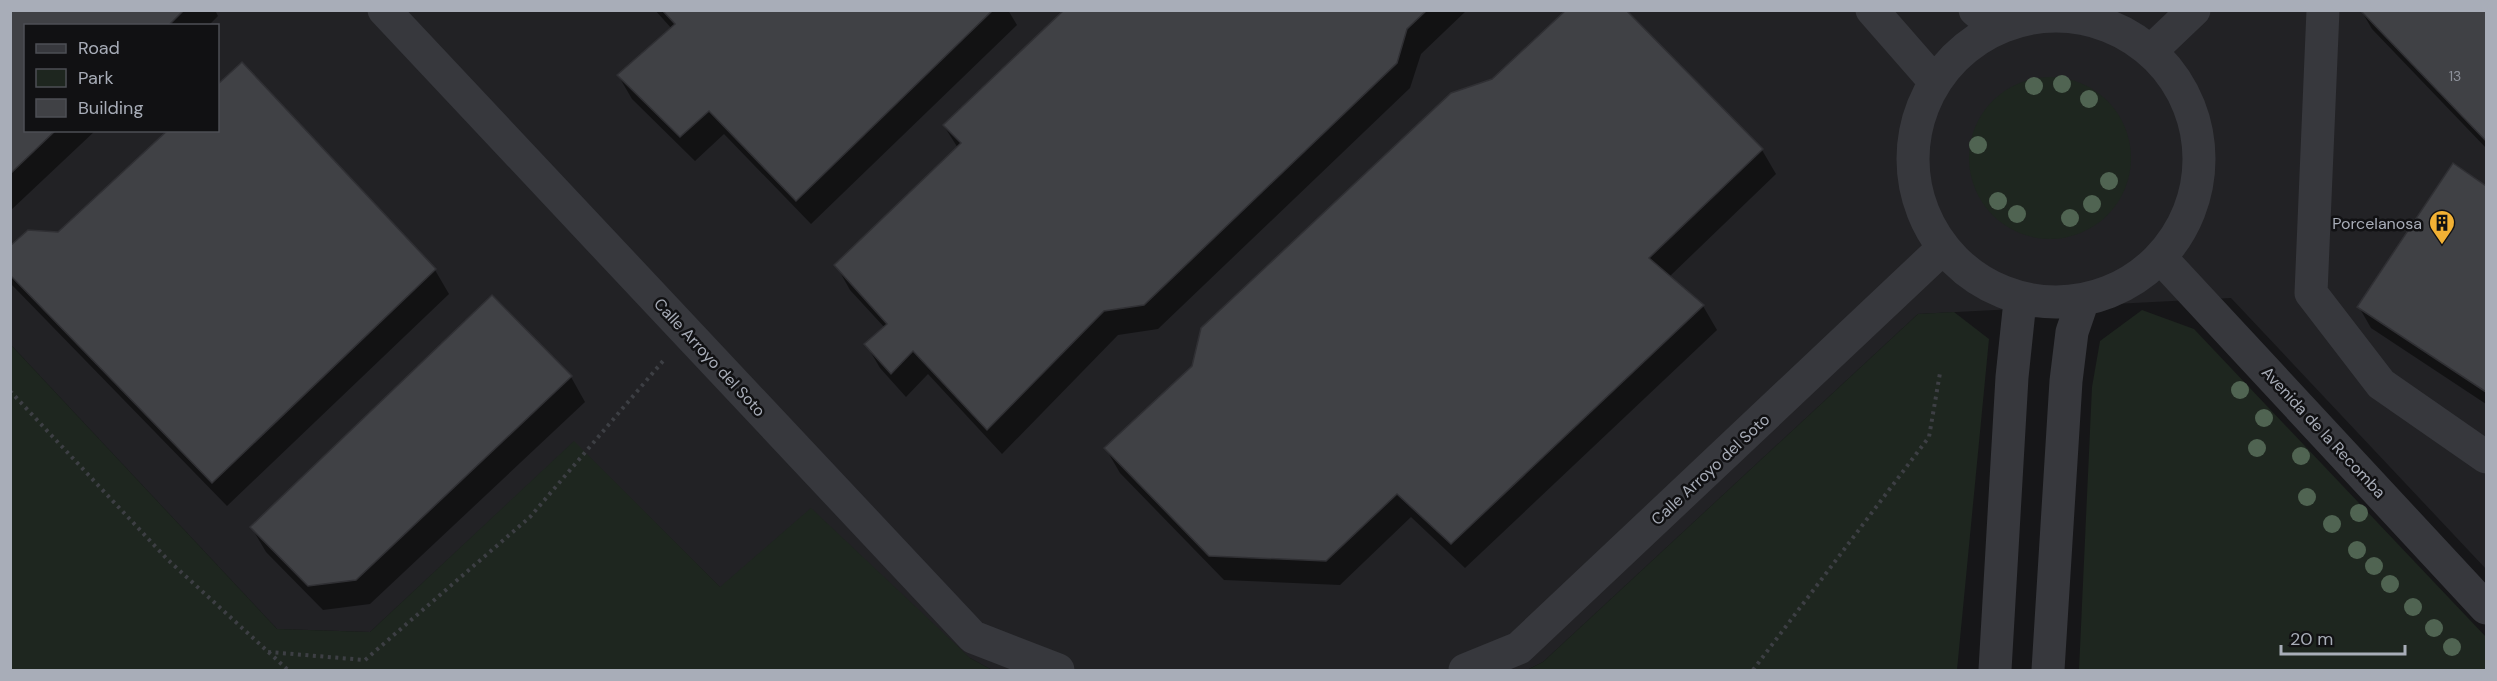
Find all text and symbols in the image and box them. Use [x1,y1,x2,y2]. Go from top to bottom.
legend [24,24,219,132]
text: Road [78,36,120,60]
text: Park [78,66,114,90]
house number: 13 [2449,67,2461,85]
text: Building [78,96,143,120]
building icon: Porcelanosa [2427,208,2457,246]
place label: Porcelanosa [2332,213,2422,234]
street label: Calle Arroyo del Soto [649,294,770,421]
street label: Avenida de la Recomba [2257,362,2390,503]
street label: Calle Arroyo del Soto [1647,409,1774,530]
scale bar [2281,618,2406,656]
text: 20 m [2290,627,2333,651]

